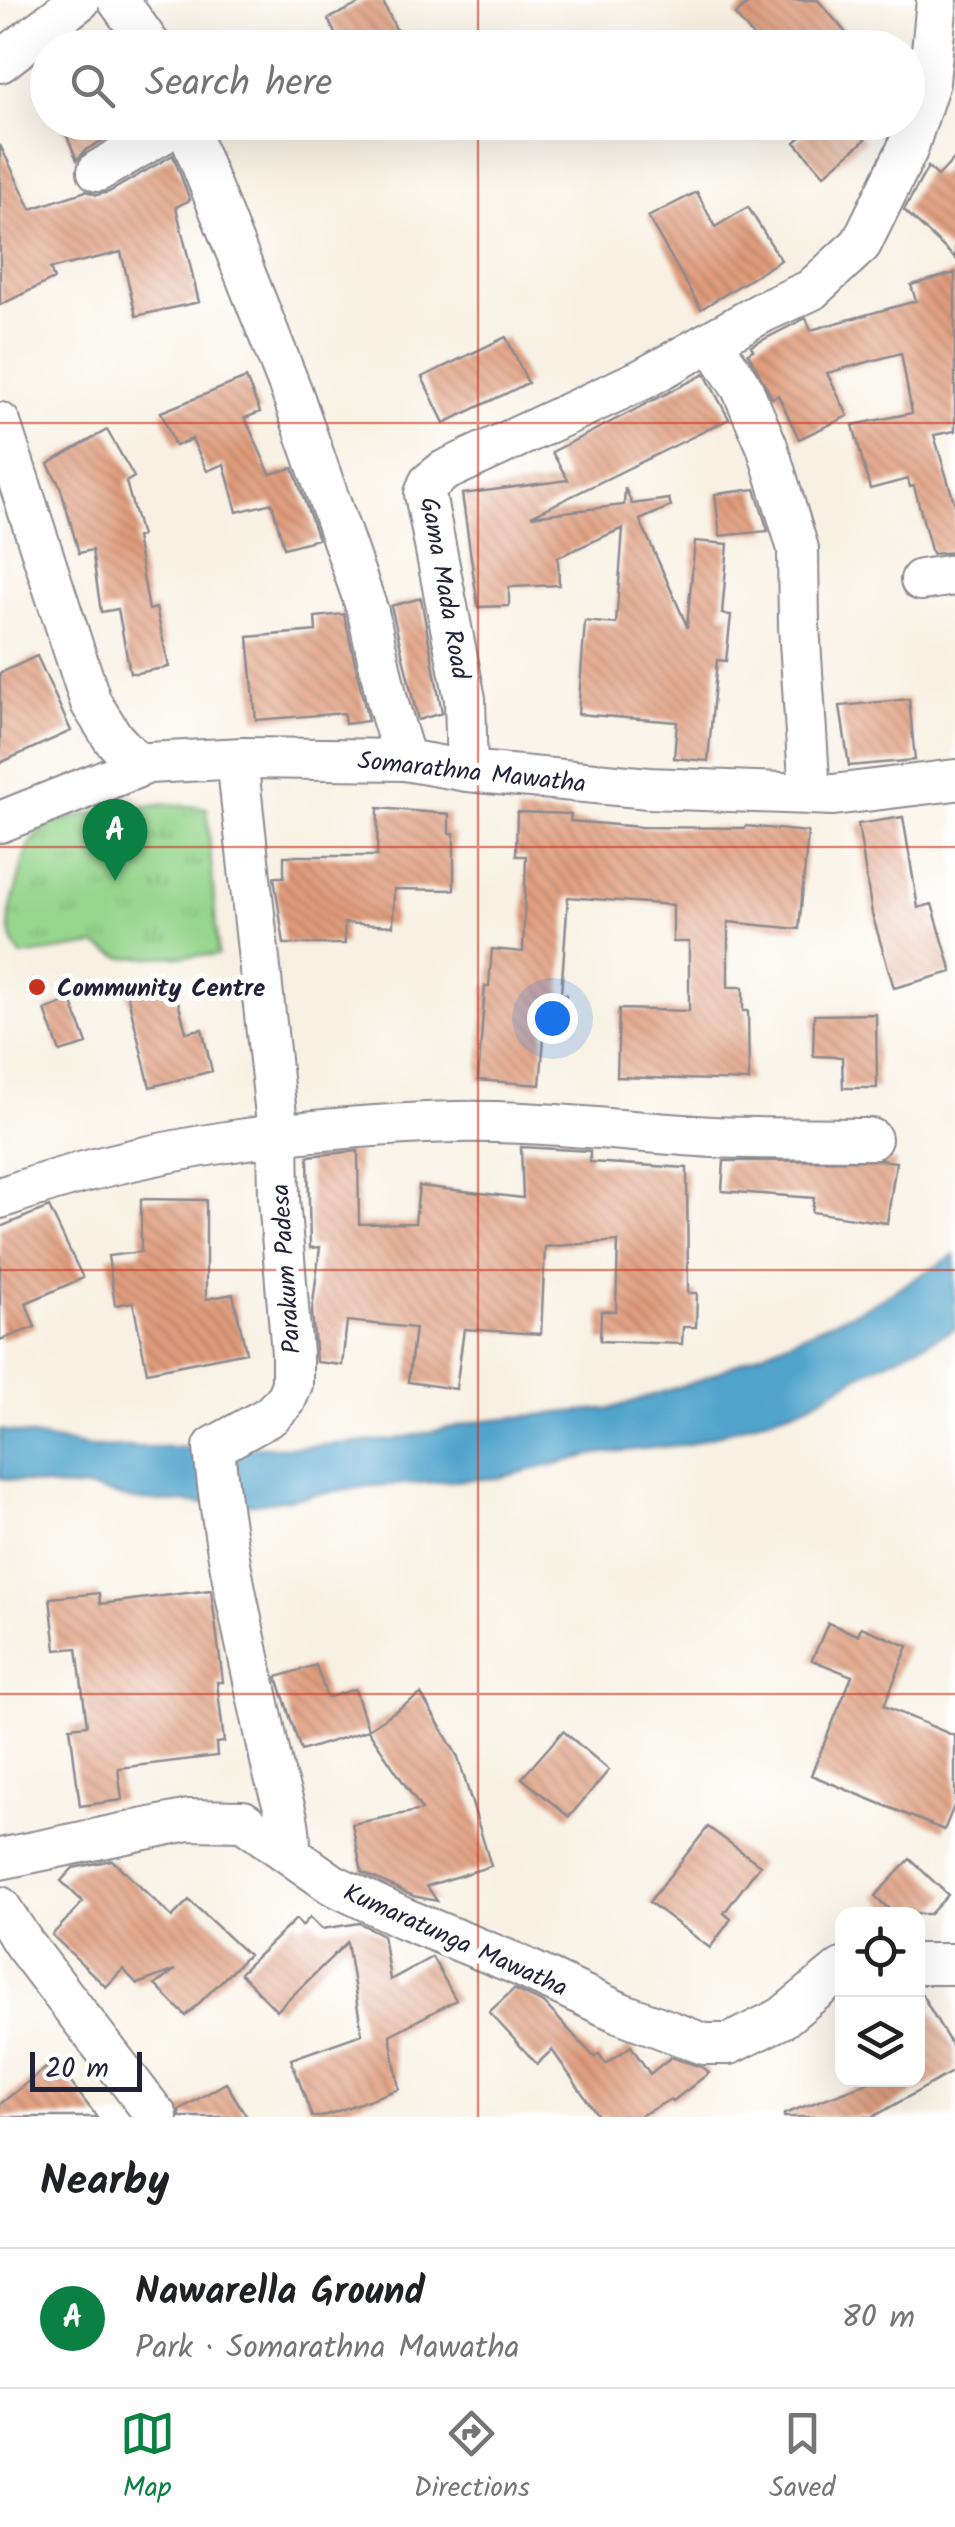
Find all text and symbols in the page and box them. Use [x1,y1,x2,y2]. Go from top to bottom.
search box [30,30,925,140]
text: Search here [145,55,332,115]
icon: search [65,58,120,113]
street label: Gama Mada Road [408,494,480,684]
street label: Somarathna Mawatha [356,741,588,805]
pin: A [82,798,148,881]
place label: Community Centre [57,969,265,1009]
marker: Community Centre [26,976,48,998]
your location [527,993,578,1044]
street label: Parakum Padesa [261,1182,313,1355]
street label: Kumaratunga Mawatha [337,1873,574,2008]
map controls [835,1907,925,2087]
button: locate [835,1907,925,1997]
button: layers [835,1997,925,2087]
scale bar [30,2047,142,2092]
text: 20 m [45,2047,109,2092]
text: Nearby [40,2149,169,2216]
text: Nawarella Ground [135,2263,425,2323]
text: A [62,2293,83,2344]
text: 80 m [841,2293,915,2344]
text: Park · Somarathna Mawatha [135,2323,520,2374]
tab: Map [120,2406,175,2511]
tab: Directions [414,2406,530,2511]
tab: Saved [769,2406,835,2511]

